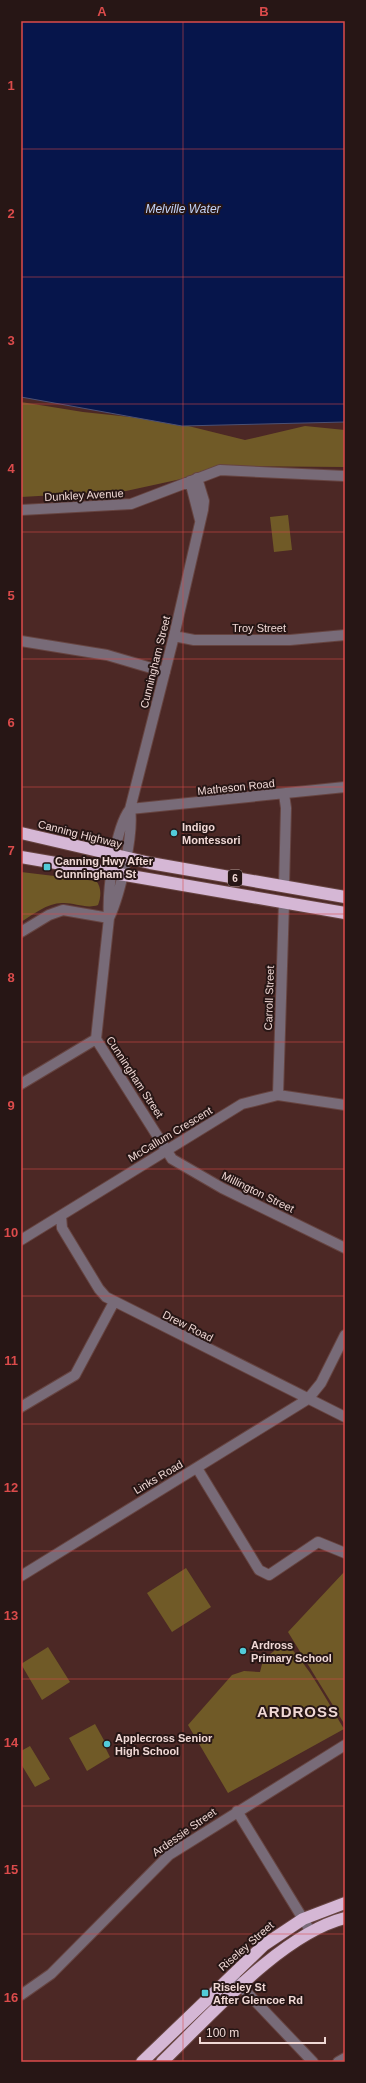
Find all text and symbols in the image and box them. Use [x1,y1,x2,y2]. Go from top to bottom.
text: A [97,4,107,19]
text: B [259,4,269,19]
text: 1 [7,78,15,93]
water label: Melville Water [145,202,222,216]
text: 2 [7,206,15,221]
text: 3 [7,333,15,348]
text: 4 [7,461,15,476]
street label: Dunkley Avenue [44,487,124,503]
text: 5 [7,588,15,603]
street label: Cunningham Street [138,615,172,709]
street label: Troy Street [232,622,286,634]
text: 6 [7,715,15,730]
street label: Matheson Road [197,777,275,797]
street label: Canning Highway [37,818,124,850]
place label: Indigo Montessori [182,821,241,846]
marker: Indigo Montessori [169,828,179,838]
text: 7 [7,843,15,858]
place label: Canning Hwy After Cunningham St [55,855,154,880]
marker: Canning Hwy After Cunningham St [42,862,52,872]
road number: 6 [228,870,242,886]
street label: Carroll Street [262,965,276,1031]
text: 8 [7,970,15,985]
street label: Cunningham Street [104,1034,166,1120]
text: 9 [7,1098,15,1113]
street label: McCallum Crescent [126,1104,214,1164]
street label: Millington Street [220,1169,296,1215]
text: 10 [4,1225,18,1240]
street label: Drew Road [161,1308,215,1344]
text: 11 [4,1353,18,1368]
street label: Links Road [131,1458,185,1496]
text: 12 [4,1480,18,1495]
text: 13 [4,1608,18,1623]
place label: Ardross Primary School [251,1639,332,1664]
marker: Ardross Primary School [238,1646,248,1656]
district label: ARDROSS [257,1703,339,1720]
place label: Applecross Senior High School [115,1732,213,1757]
text: 14 [4,1735,19,1750]
marker: Applecross Senior High School [102,1739,112,1749]
street label: Ardessie Street [150,1806,218,1858]
text: 15 [4,1862,18,1877]
street label: Riseley Street [216,1919,276,1973]
place label: Riseley St After Glencoe Rd [213,1981,303,2006]
marker: Riseley St After Glencoe Rd [200,1988,210,1998]
text: 16 [4,1990,18,2005]
scale bar [200,2019,325,2045]
text: 100 m [206,2026,239,2040]

